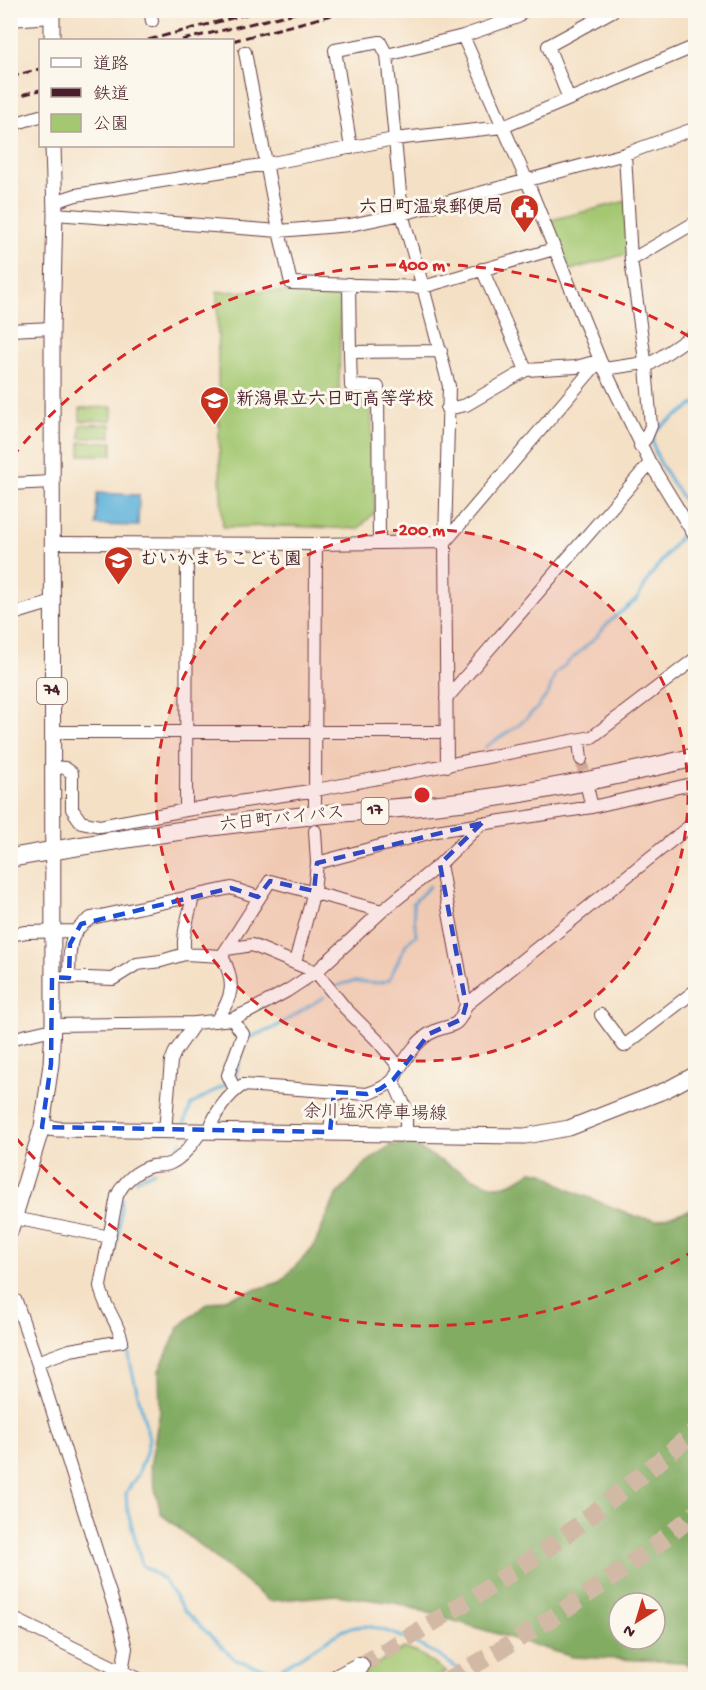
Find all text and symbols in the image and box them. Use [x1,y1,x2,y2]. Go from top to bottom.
legend [39,39,234,147]
text: 道路 [93,54,129,76]
text: 鉄道 [93,84,129,106]
text: 公園 [93,115,129,136]
public building icon: 六日町温泉郵便局 [508,192,540,234]
place label: 六日町温泉郵便局 [359,197,503,219]
text: 400 m [398,256,445,277]
school or university icon: 新潟県立六日町高等学校 [199,384,231,426]
place label: 新潟県立六日町高等学校 [236,389,434,411]
text: 200 m [399,521,445,542]
school or university icon: むいかまちこども園 [103,544,135,586]
place label: むいかまちこども園 [140,549,302,571]
road number: 74 [37,678,67,704]
centre of rings [412,785,432,805]
road number: 17 [362,798,388,824]
street label: 六日町バイパス [218,803,346,837]
street label: 余川塩沢停車場線 [303,1101,447,1126]
north arrow [607,1591,667,1651]
text: N [620,1619,640,1641]

